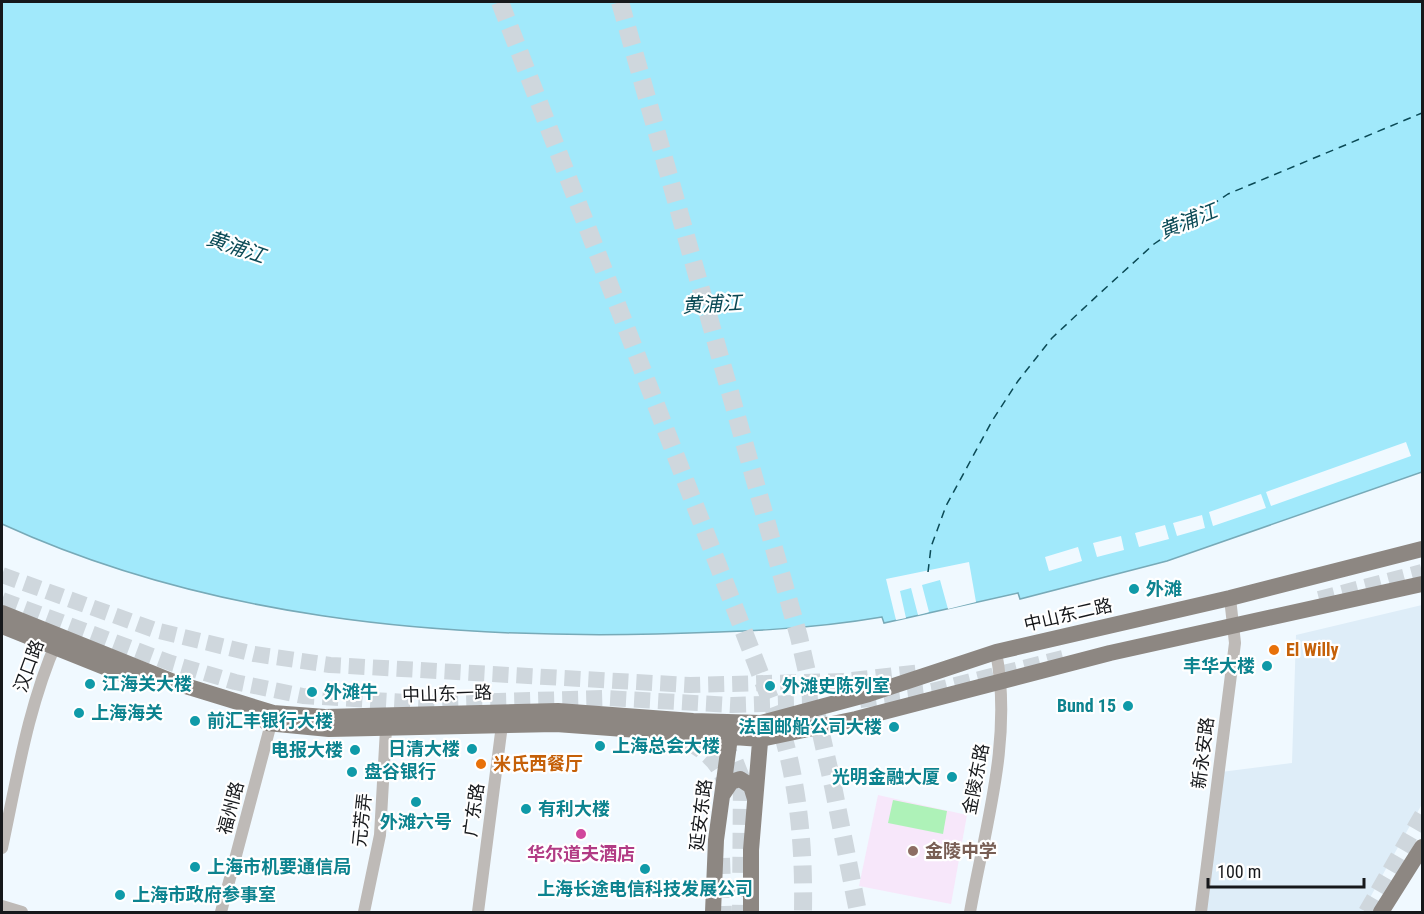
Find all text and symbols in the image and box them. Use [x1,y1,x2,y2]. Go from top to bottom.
water label: 黄浦江 [1156,198,1222,243]
water label: 黄浦江 [204,226,270,269]
water label: 黄浦江 [681,290,745,318]
place label: 外滩 [1146,578,1182,599]
marker: 外滩 [1127,582,1141,596]
street label: 中山东二路 [1022,594,1114,635]
street label: 汉口路 [9,637,48,695]
place label: El Willy [1286,639,1339,660]
marker: El Willy [1267,643,1281,657]
place label: 丰华大楼 [1183,655,1255,676]
marker: 丰华大楼 [1260,659,1274,673]
place label: 江海关大楼 [102,673,192,694]
place label: 外滩史陈列室 [782,675,890,696]
marker: 江海关大楼 [83,677,97,691]
marker: 外滩史陈列室 [763,679,777,693]
place label: 外滩牛 [324,681,378,702]
street label: 中山东一路 [402,681,492,706]
marker: 外滩牛 [305,685,319,699]
place label: Bund 15 [1057,695,1116,716]
marker: Bund 15 [1121,699,1135,713]
place label: 上海海关 [91,702,163,723]
marker: 上海海关 [72,706,86,720]
place label: 前汇丰银行大楼 [207,710,333,731]
marker: 前汇丰银行大楼 [188,714,202,728]
place label: 法国邮船公司大楼 [738,716,882,737]
street label: 新永安路 [1188,716,1217,790]
marker: 法国邮船公司大楼 [887,720,901,734]
place label: 上海总会大楼 [612,735,720,756]
place label: 日清大楼 [388,738,460,759]
place label: 电报大楼 [271,739,343,760]
marker: 上海总会大楼 [593,739,607,753]
marker: 日清大楼 [465,742,479,756]
street label: 金陵东路 [958,742,993,816]
marker: 电报大楼 [348,743,362,757]
place label: 米氏西餐厅 [493,753,583,774]
marker: 米氏西餐厅 [474,757,488,771]
place label: 盘谷银行 [364,761,436,782]
marker: 盘谷银行 [345,765,359,779]
place label: 光明金融大厦 [832,766,940,787]
marker: 光明金融大厦 [945,770,959,784]
street label: 延安东路 [686,778,715,852]
street label: 福州路 [213,779,248,837]
street label: 广东路 [459,782,488,838]
street label: 元芳弄 [348,792,375,848]
marker: 外滩六号 [409,795,423,809]
place label: 有利大楼 [538,798,610,819]
marker: 有利大楼 [519,802,533,816]
place label: 外滩六号 [380,811,452,832]
marker: 华尔道夫酒店 [574,827,588,841]
place label: 金陵中学 [925,840,997,861]
place label: 华尔道夫酒店 [527,843,635,864]
marker: 金陵中学 [906,844,920,858]
scale bar [1208,851,1364,889]
place label: 上海市机要通信局 [207,856,351,877]
marker: 上海市机要通信局 [188,860,202,874]
text: 100 m [1217,861,1261,882]
marker: 上海长途电信科技发展公司 [638,862,652,876]
place label: 上海长途电信科技发展公司 [537,878,753,899]
place label: 上海市政府参事室 [132,884,276,905]
marker: 上海市政府参事室 [113,888,127,902]

